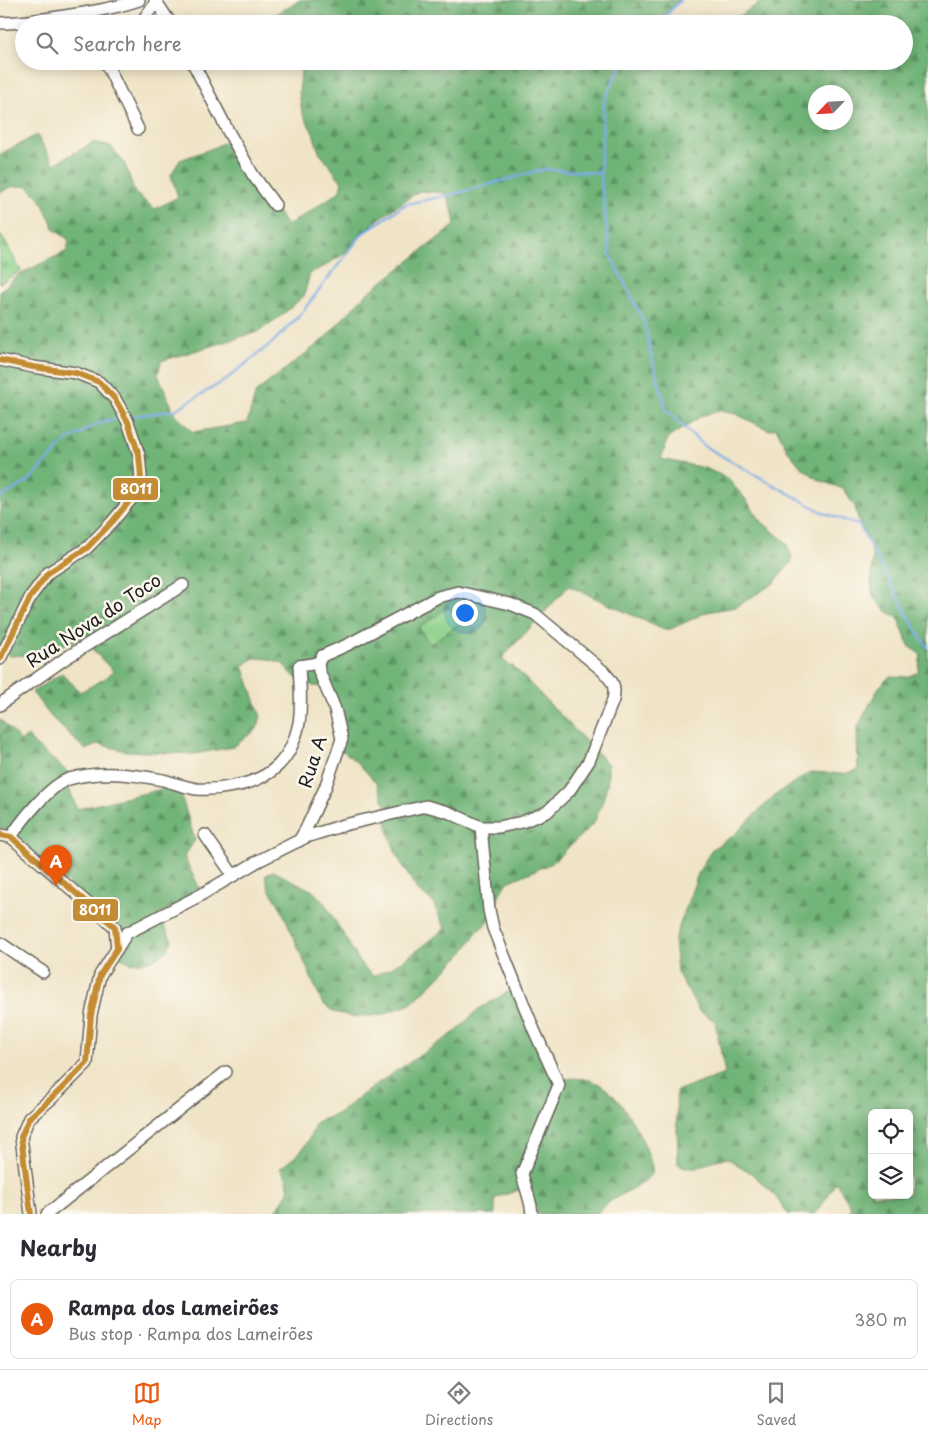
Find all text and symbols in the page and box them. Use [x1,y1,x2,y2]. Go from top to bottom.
search box [15,15,913,70]
icon: search [33,29,61,57]
text: Search here [73,29,182,57]
north arrow [808,85,853,130]
line badge: 8011 [112,477,159,501]
text: 8011 [120,478,152,499]
street label: Rua Nova do Toco [20,566,166,674]
your location [452,600,478,626]
street label: Rua A [290,732,333,791]
pin: A [40,845,72,886]
line badge: 8011 [72,898,119,922]
text: 8011 [79,899,111,920]
map controls [868,1109,913,1199]
button: locate [868,1109,913,1154]
button: layers [868,1154,913,1199]
text: Nearby [20,1231,97,1263]
text: Rampa dos Lameirões [68,1293,279,1321]
text: A [31,1307,43,1331]
text: 380 m [855,1307,907,1331]
text: Bus stop · Rampa dos Lameirões [68,1321,313,1345]
tab: Map [132,1379,162,1430]
tab: Directions [425,1379,493,1430]
tab: Saved [757,1379,796,1430]

